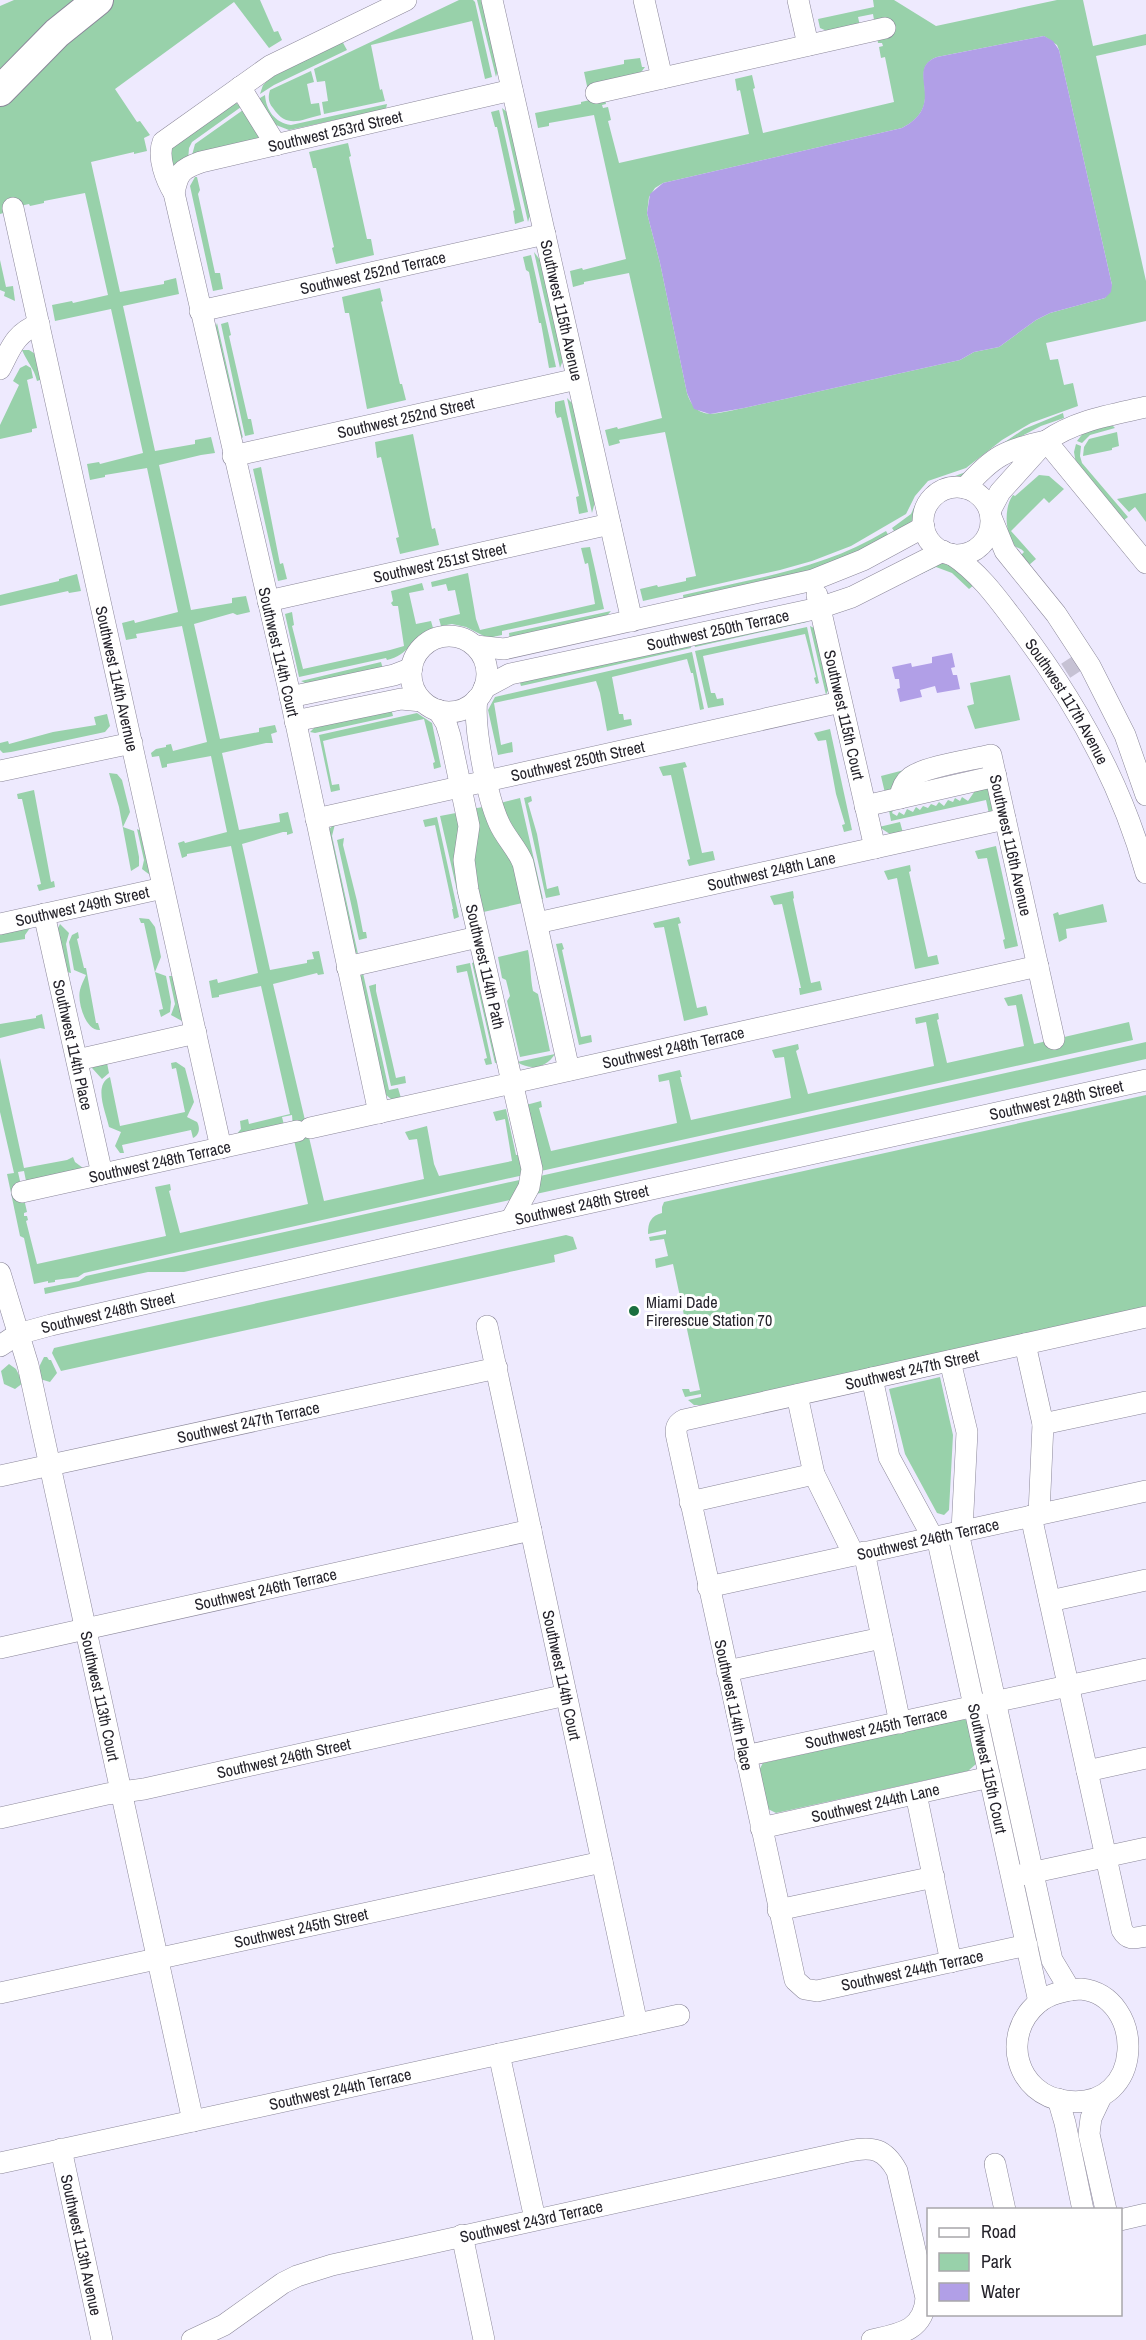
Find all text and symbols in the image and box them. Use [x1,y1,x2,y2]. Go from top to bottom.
street label: Southwest 253rd Street [266,105,405,157]
street label: Southwest 115th Avenue [535,238,589,383]
street label: Southwest 252nd Terrace [298,246,448,299]
street label: Southwest 252nd Street [335,391,477,443]
street label: Southwest 251st Street [371,537,509,588]
street label: Southwest 114th Court [253,585,305,719]
street label: Southwest 114th Avernue [90,604,144,753]
street label: Southwest 250th Terrace [645,604,791,656]
street label: Southwest 117th Avenue [1020,634,1114,768]
street label: Southwest 115th Court [819,648,870,782]
street label: Southwest 250th Street [509,735,647,786]
street label: Southwest 116th Avenue [985,772,1037,918]
street label: Southwest 248th Lane [705,846,837,896]
street label: Southwest 249th Street [13,880,151,931]
street label: Southwest 114th Path [461,902,511,1031]
street label: Southwest 114th Place [48,977,98,1112]
street label: Southwest 248th Terrace [600,1021,746,1074]
street label: Southwest 248th Street [987,1074,1126,1125]
street label: Southwest 248th Terrace [86,1135,233,1188]
street label: Southwest 248th Street [513,1179,651,1230]
street label: Southwest 248th Street [38,1286,177,1338]
place label: Miami Dade Firerescue Station 70 [646,1291,772,1331]
marker: Miami Dade Firerescue Station 70 [627,1304,641,1318]
street label: Southwest 247th Street [843,1344,981,1395]
street label: Southwest 247th Terrace [175,1396,321,1448]
street label: Southwest 246th Terrace [855,1513,1001,1565]
street label: Southwest 246th Terrace [192,1563,339,1615]
street label: Southwest 114th Court [537,1608,587,1743]
street label: Southwest 113th Court [75,1629,125,1764]
street label: Southwest 114th Place [709,1638,759,1772]
street label: Southwest 245th Terrace [803,1701,949,1754]
street label: Southwest 115th Court [963,1701,1013,1836]
street label: Southwest 246th Street [215,1732,353,1783]
street label: Southwest 244th Lane [809,1778,941,1828]
street label: Southwest 245th Street [232,1902,370,1953]
street label: Southwest 244th Terrace [839,1944,985,1996]
street label: Southwest 244th Terrace [267,2063,413,2115]
street label: Southwest 113th Avenue [56,2172,107,2318]
street label: Southwest 243rd Terrace [458,2195,605,2248]
legend [927,2208,1122,2316]
text: Road [981,2219,1016,2244]
text: Park [981,2249,1012,2274]
text: Water [981,2279,1020,2304]

